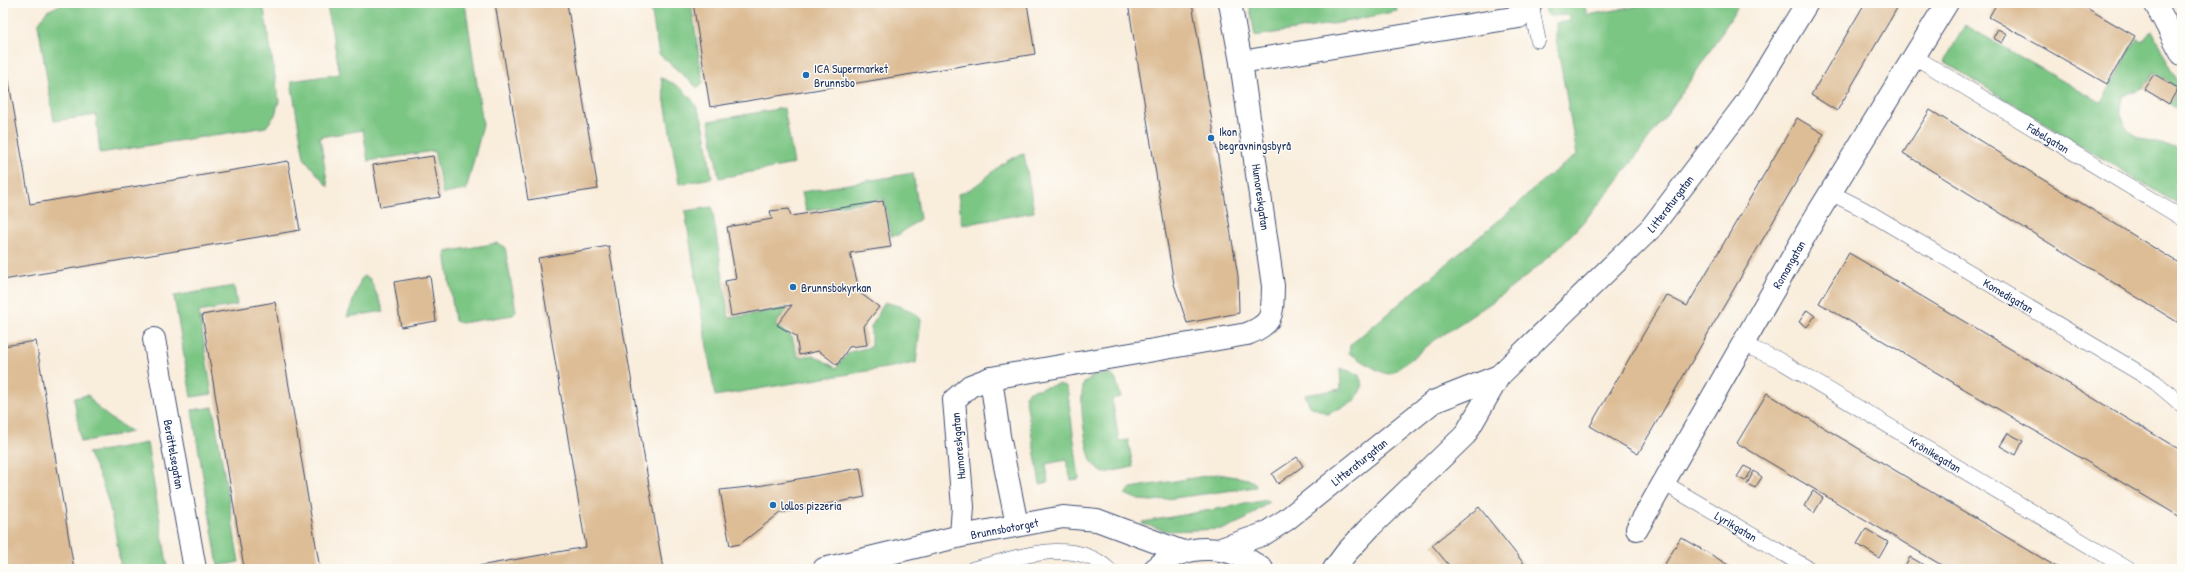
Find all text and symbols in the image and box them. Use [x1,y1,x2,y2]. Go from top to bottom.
place label: ICA Supermarket Brunnsbo [814,60,889,91]
marker: ICA Supermarket Brunnsbo [801,70,811,80]
street label: Fabelgatan [2023,118,2073,157]
place label: Ikon begravningsbyrå [1219,123,1291,154]
marker: Ikon begravningsbyrå [1206,133,1216,143]
street label: Humoreskgatan [1248,163,1274,231]
street label: Litteraturgatan [1643,171,1697,236]
street label: Romangatan [1768,237,1809,291]
street label: Komedigatan [1980,274,2037,317]
place label: Brunnsbokyrkan [801,279,872,296]
marker: Brunnsbokyrkan [788,282,798,292]
street label: Humoreskgatan [947,412,969,480]
street label: Berättelsegatan [160,418,189,490]
street label: Krönikegatan [1906,432,1965,476]
street label: Litteraturgatan [1327,434,1390,489]
place label: lollos pizzeria [781,497,842,514]
marker: lollos pizzeria [768,500,778,510]
street label: Lyrikgatan [1712,507,1760,545]
street label: Brunnsbotorget [969,513,1041,543]

